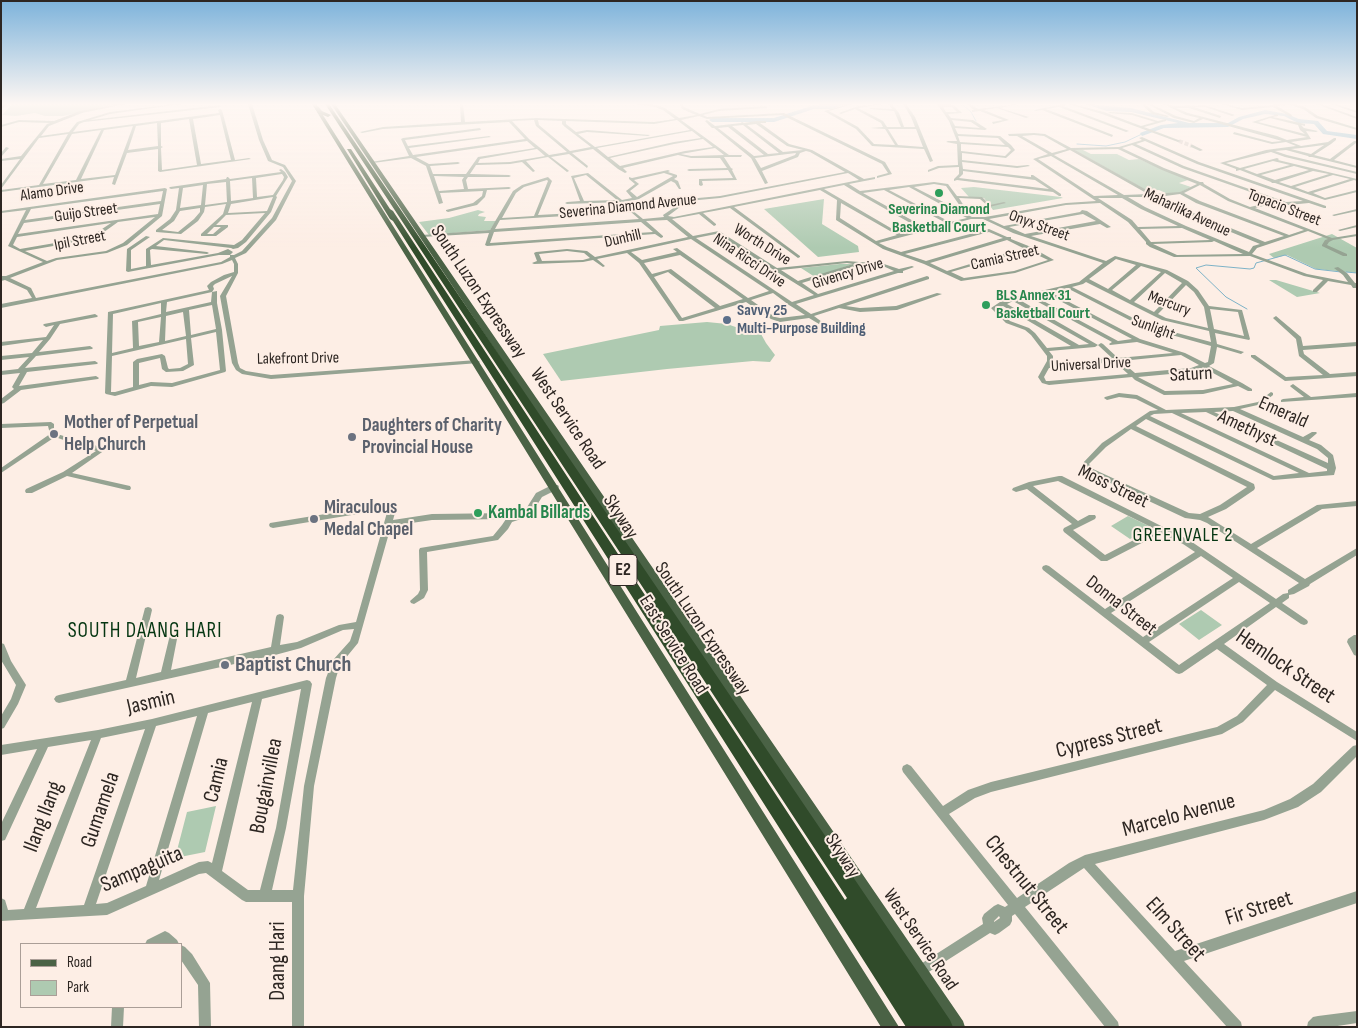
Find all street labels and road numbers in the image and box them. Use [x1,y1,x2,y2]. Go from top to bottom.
street label: Alamo Drive [19,178,85,206]
street label: Maharlika Avenue [1141,185,1233,241]
street label: Topacio Street [1245,185,1323,231]
street label: Severina Diamond Avenue [558,190,698,224]
street label: Guijo Street [53,199,119,227]
street label: Onyx Street [1006,206,1072,246]
street label: Worth Drive [730,220,794,270]
street label: South Luzon Expressway [425,221,531,363]
street label: Dunhill [603,225,643,253]
street label: Ipil Street [53,227,107,255]
street label: Nina Ricci Drive [709,230,789,292]
street label: Camia Street [969,241,1041,275]
street label: Givency Drive [810,254,886,294]
street label: Mercury [1145,287,1193,321]
street label: Sunlight [1129,311,1177,345]
street label: Lakefront Drive [257,349,339,369]
street label: Universal Drive [1051,353,1131,377]
street label: Saturn [1169,362,1213,388]
street label: West Service Road [525,364,609,474]
street label: Emerald [1255,392,1311,434]
street label: Amethyst [1214,406,1280,452]
street label: Moss Street [1074,460,1152,514]
street label: Skyway [597,491,643,543]
road number: E2 [609,554,637,586]
street label: South Luzon Expressway [649,558,755,700]
street label: Donna Street [1081,571,1161,641]
street label: East Service Road [633,591,713,699]
street label: Hemlock Street [1230,624,1340,710]
street label: Jasmin [124,685,178,721]
street label: Cypress Street [1053,713,1165,765]
street label: Bougainvillea [245,736,289,836]
street label: Camia [199,755,235,805]
street label: Gumamela [76,769,126,851]
street label: Ilang Ilang [18,778,70,856]
street label: Marcelo Avenue [1120,788,1238,844]
street label: Skyway [819,830,865,882]
street label: Chestnut Street [978,831,1074,939]
street label: Sampaguita [97,841,187,899]
street label: West Service Road [878,885,962,995]
street label: Fir Street [1222,886,1296,932]
street label: Elm Street [1139,892,1211,968]
street label: Daang Hari [265,921,291,1001]

